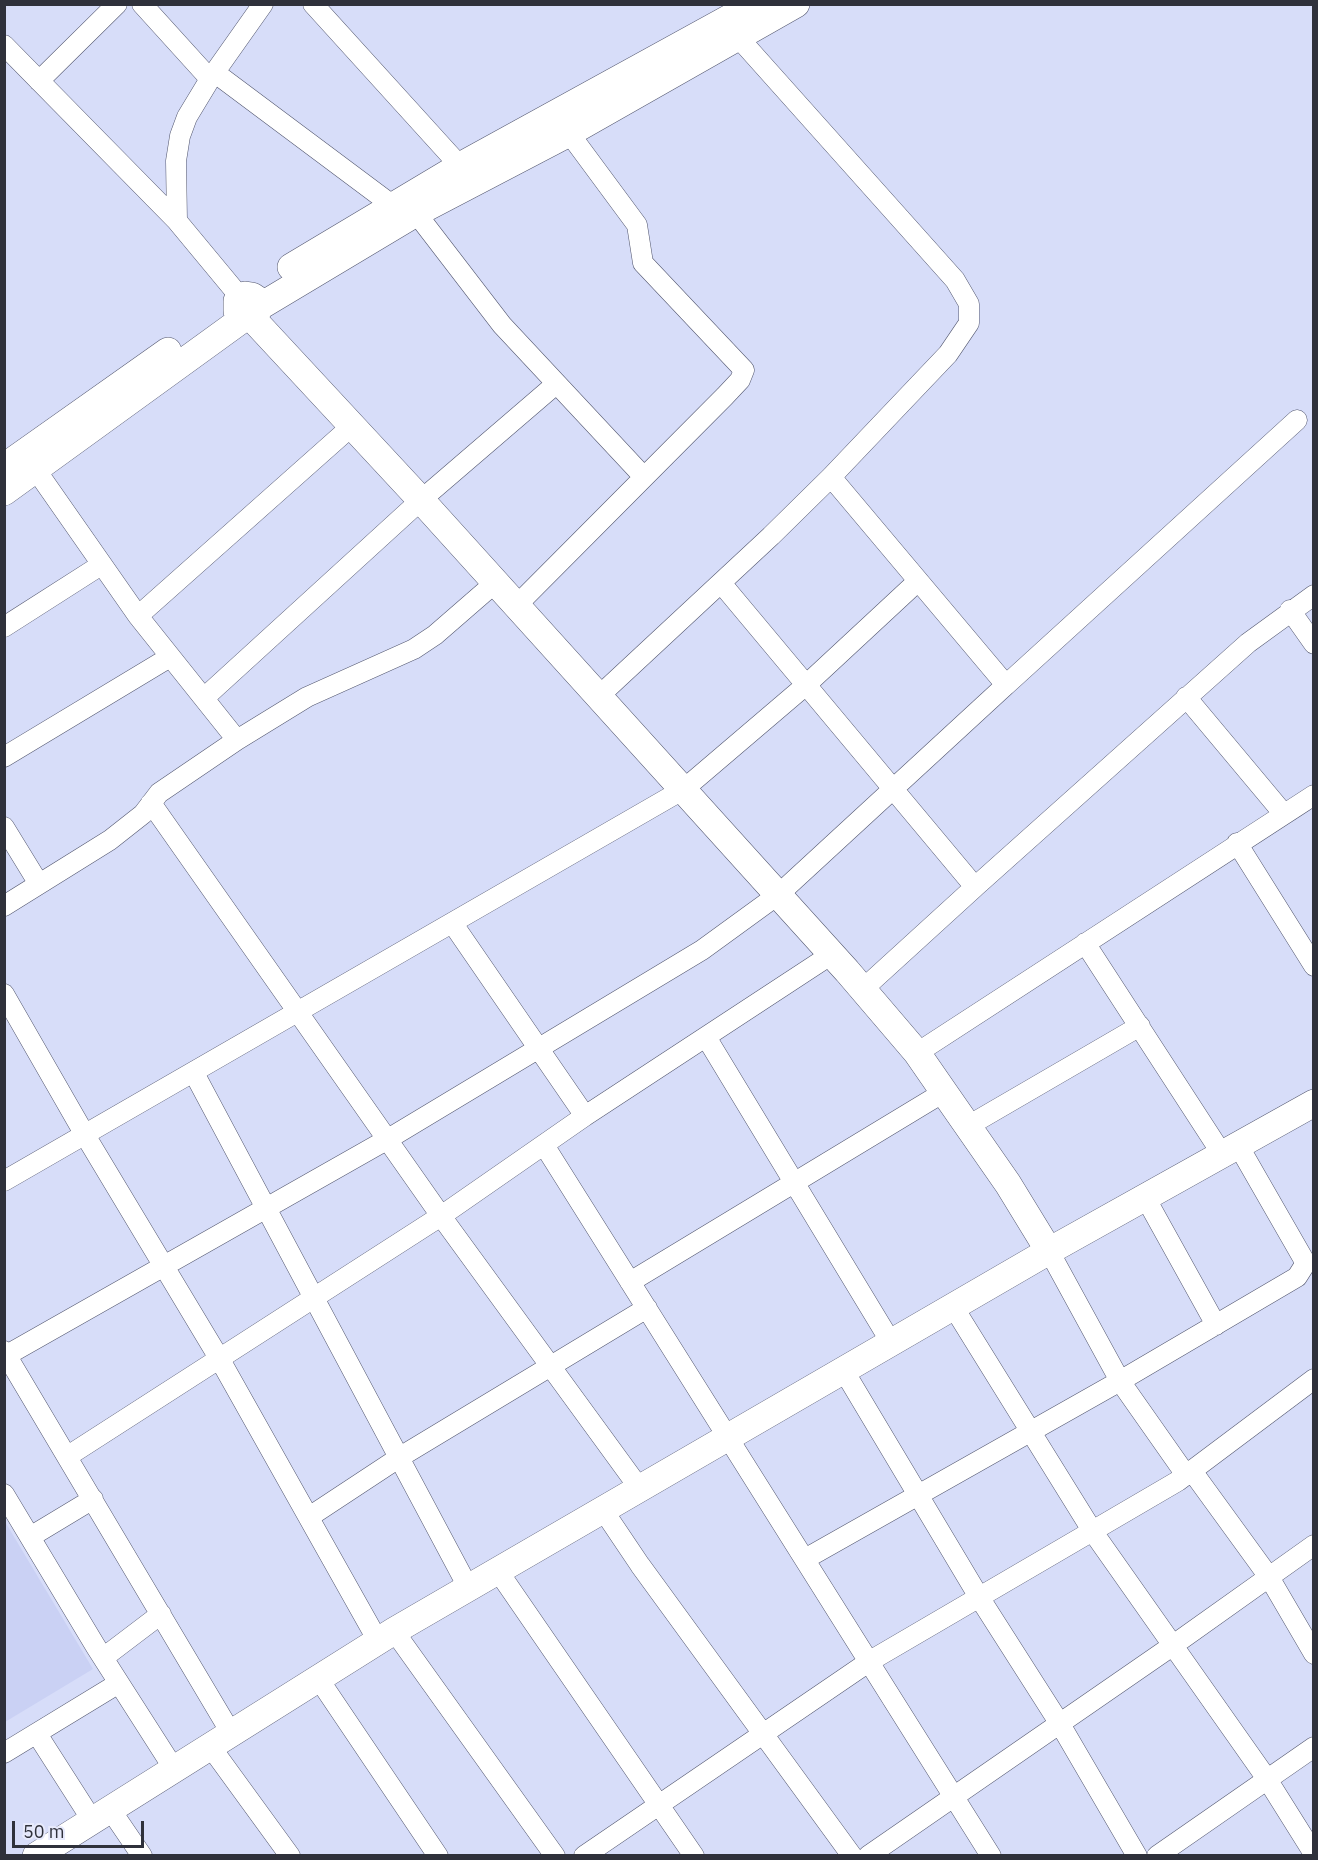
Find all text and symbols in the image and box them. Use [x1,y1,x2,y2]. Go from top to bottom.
scale bar [15,1809,147,1847]
text: 50 m [23,1820,65,1843]

